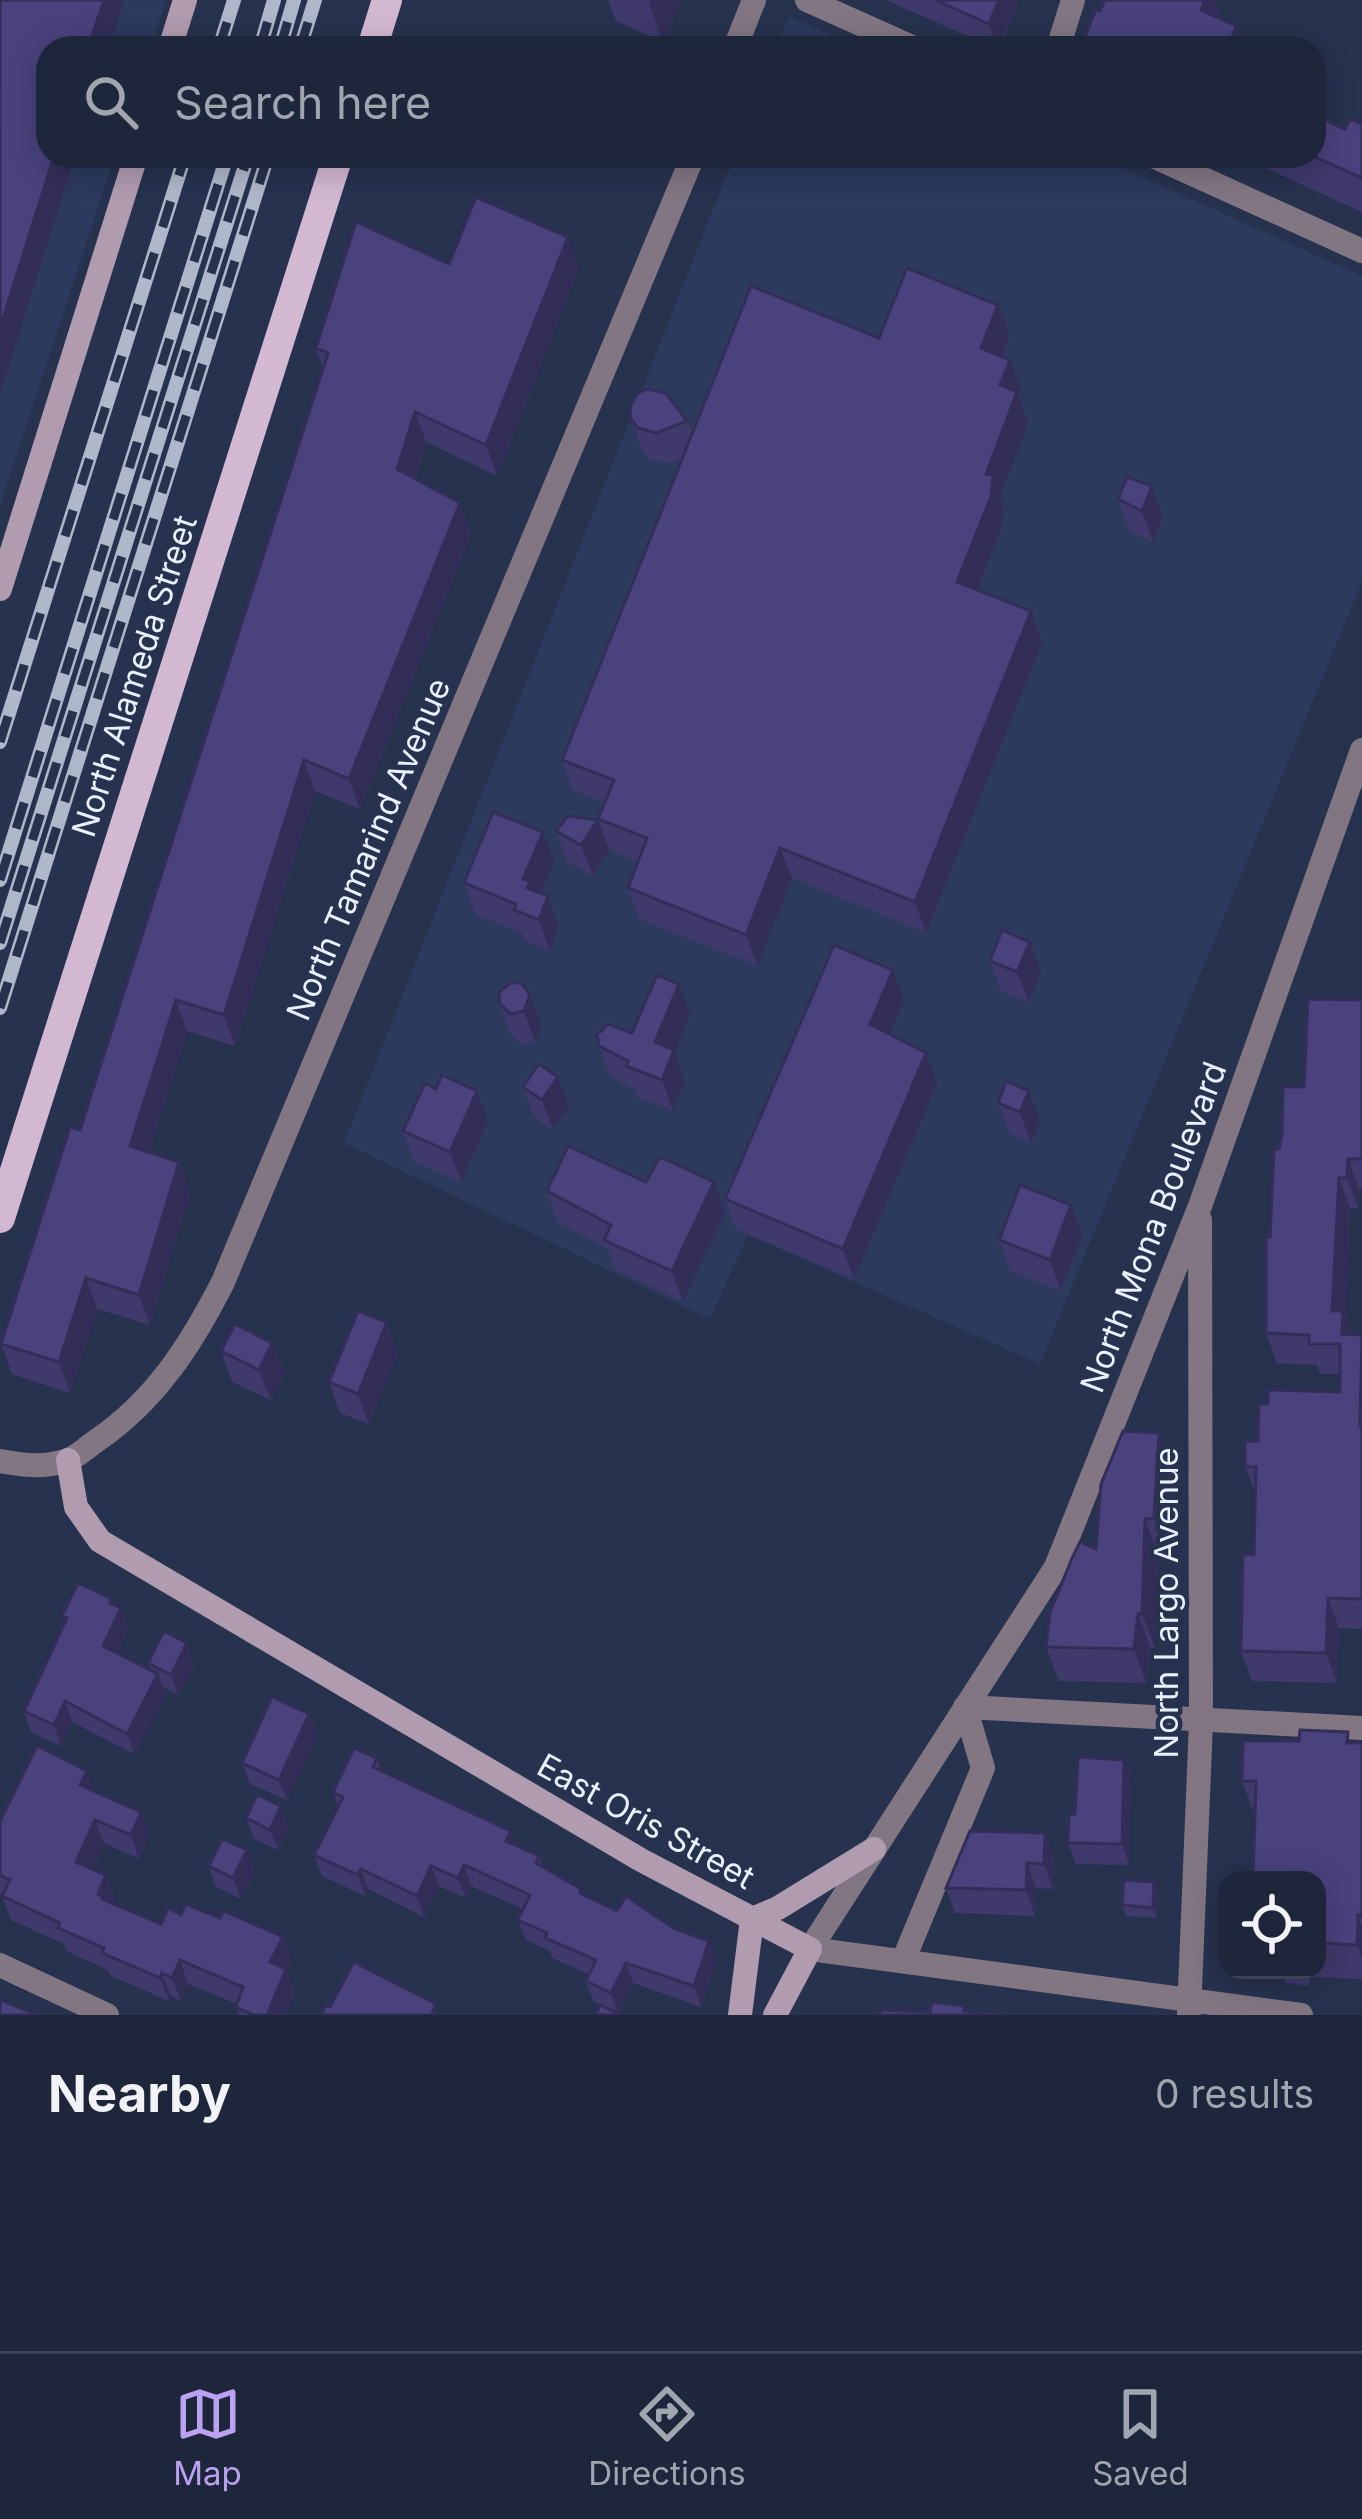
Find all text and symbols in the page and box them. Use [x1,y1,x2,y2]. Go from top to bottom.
search box [36,36,1326,168]
icon: search [78,69,144,135]
text: Search here [174,75,431,130]
street label: North Alameda Street [63,510,205,842]
street label: North Tamarind Avenue [278,672,458,1026]
street label: North Mona Boulevard [1072,1056,1234,1398]
street label: North Largo Avenue [1146,1447,1186,1759]
street label: East Oris Street [531,1745,762,1897]
map controls [1218,1871,1326,1979]
button: locate [1218,1871,1326,1979]
text: Nearby [48,2063,231,2124]
text: 0 results [1155,2070,1314,2117]
tab: Map [173,2381,242,2493]
tab: Directions [588,2381,746,2493]
tab: Saved [1092,2381,1189,2493]

